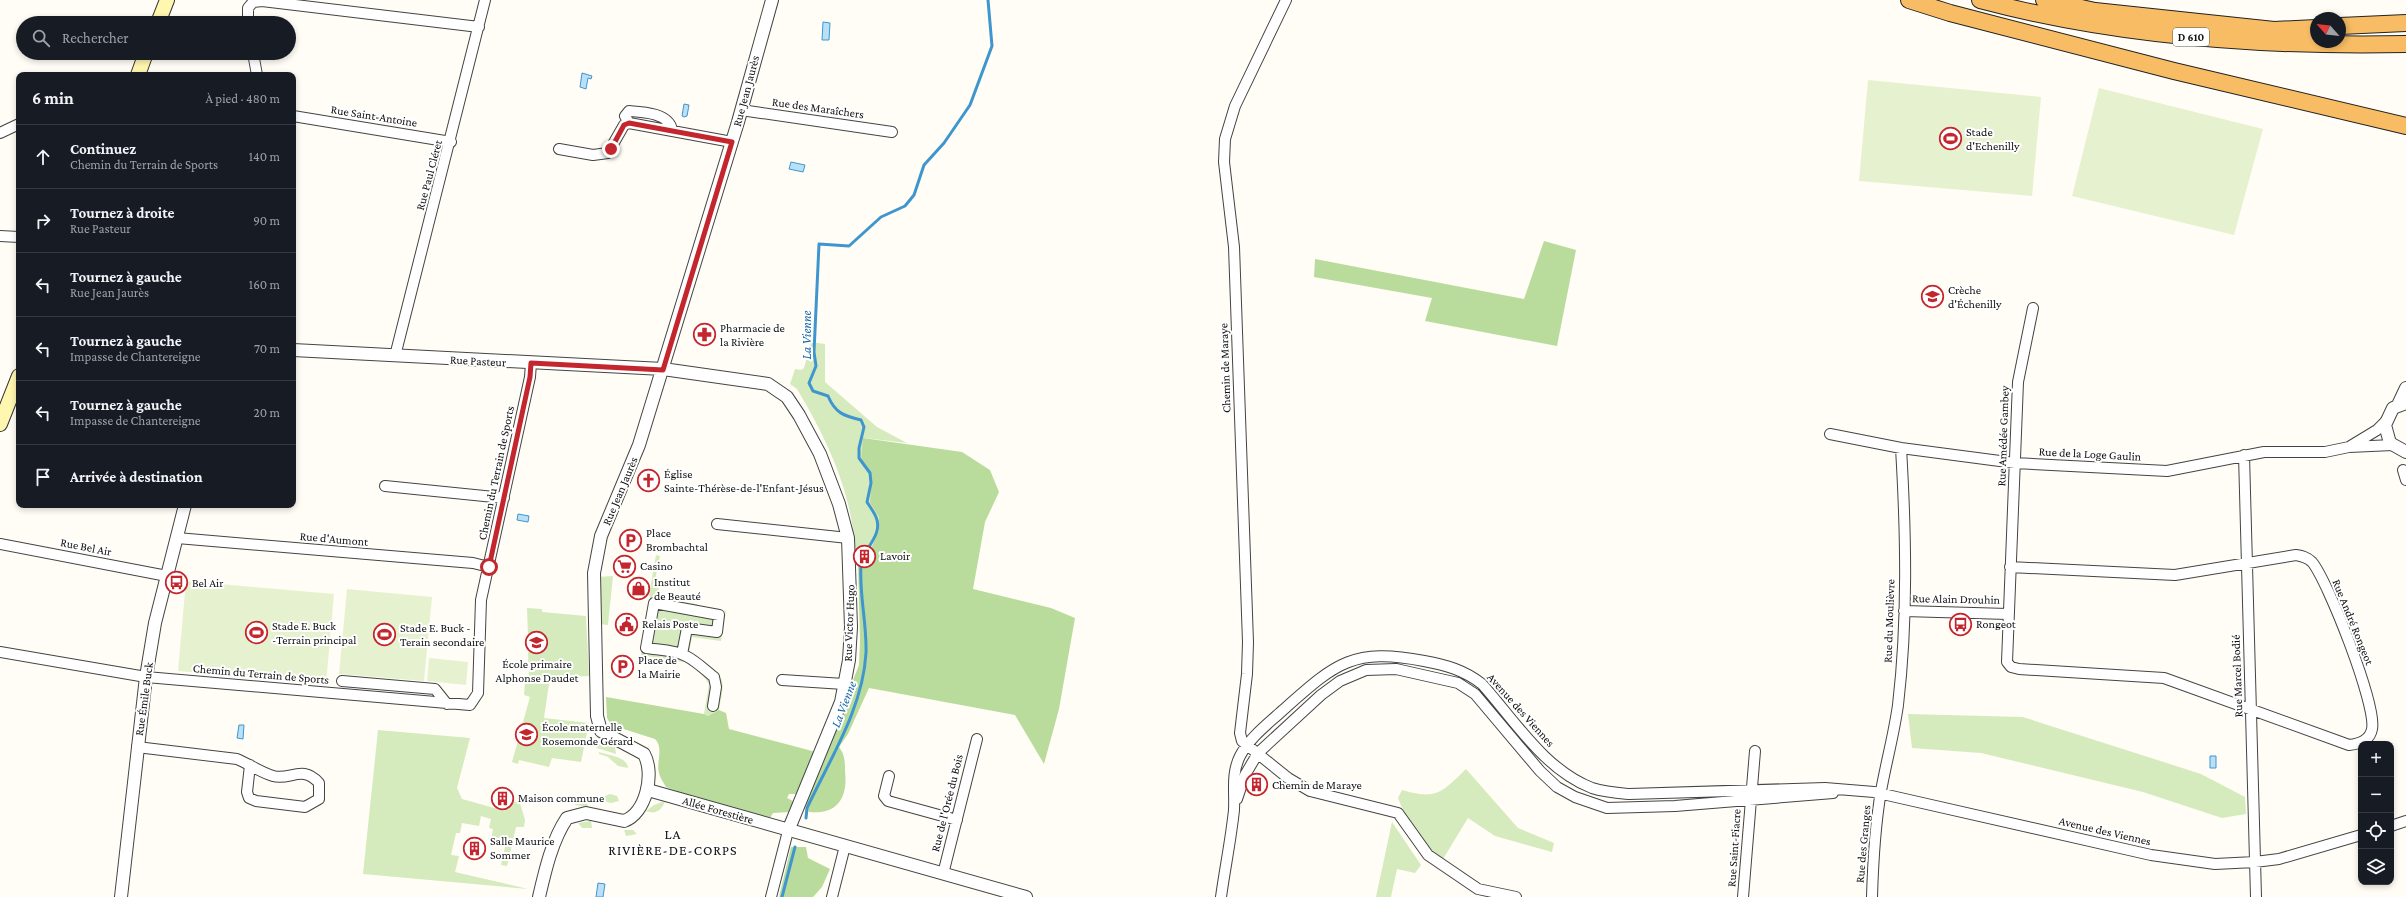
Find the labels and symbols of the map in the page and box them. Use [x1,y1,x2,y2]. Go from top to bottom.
north arrow [2310,12,2346,48]
road number: D 610 [2173,28,2209,46]
street label: Rue Jean Jaurès [730,54,762,128]
street label: Rue des Maraîchers [771,95,865,121]
street label: Rue Saint-Antoine [330,102,418,130]
place label: Stade d'Echenilly [1966,125,2020,153]
sports icon: Stade d'Echenilly [1937,126,1963,152]
street label: Rue Paul Cléret [413,137,445,212]
route end [602,140,620,158]
place label: Crèche d'Échenilly [1948,283,2002,311]
school or university icon: Crèche d'Échenilly [1919,284,1945,310]
water label: La Vienne [799,311,814,359]
place label: Pharmacie de la Rivière [720,321,785,349]
pharmacy icon: Pharmacie de la Rivière [691,322,717,348]
street label: Chemin de Maraye [1216,323,1234,413]
street label: Rue Pasteur [450,353,507,370]
street label: Rue Amédée Gambey [1994,385,2012,487]
street label: Chemin du Terrain de Sports [475,404,517,541]
street label: Rue de la Loge Gaulin [2038,444,2142,464]
street label: Rue Jean Jaurès [599,454,641,527]
place label: Église Sainte-Thérèse-de-l'Enfant-Jésus [664,467,824,495]
church icon: Église Sainte-Thérèse-de-l'Enfant-Jésus [636,468,662,494]
place label: Place Brombachtal [646,526,708,554]
parking icon: Place Brombachtal [618,527,644,553]
street label: Rue d'Aumont [299,529,370,549]
street label: Rue Bel Air [59,535,114,559]
building icon: Lavoir [852,543,878,569]
place label: Lavoir [880,549,911,563]
supermarket icon: Casino [611,553,637,579]
route start [480,558,498,576]
place label: Casino [640,559,673,573]
bus stop icon: Bel Air [163,570,189,596]
place label: Institut de Beauté [654,575,701,603]
place label: Bel Air [192,576,224,590]
shop icon: Institut de Beauté [626,576,652,602]
street label: Rue André Rongeot [2329,577,2377,668]
street label: Rue du Moulièvre [1881,579,1897,663]
street label: Rue Victor Hugo [841,584,857,662]
street label: Rue Alain Drouhin [1912,591,2001,607]
public building icon: Relais Poste [613,611,639,637]
bus stop icon: Rongeot [1948,611,1974,637]
place label: Relais Poste [642,617,698,631]
place label: Rongeot [1976,617,2017,631]
place label: Stade E. Buck -Terrain principal [272,619,356,647]
sports icon: Stade E. Buck -Terrain principal [243,620,269,646]
place label: Stade E. Buck - Terain secondaire [400,621,484,649]
sports icon: Stade E. Buck - Terain secondaire [372,622,398,648]
school or university icon: École primaire Alphonse Daudet [524,630,550,656]
street label: Rue Marcel Bodié [2229,634,2245,718]
place label: Place de la Mairie [638,653,680,681]
parking icon: Place de la Mairie [610,654,636,680]
place label: École primaire Alphonse Daudet [496,657,579,685]
street label: Rue Émile Buck [132,661,156,737]
street label: Chemin du Terrain de Sports [192,661,330,687]
street label: Avenue des Viennes [1484,670,1558,750]
water label: La Vienne [828,679,859,730]
place label: École maternelle Rosemonde Gérard [542,720,634,748]
school or university icon: École maternelle Rosemonde Gérard [514,721,540,747]
street label: Rue de l'Orée du Bois [928,752,966,853]
building icon: Chemin de Maraye [1243,772,1269,798]
place label: Chemin de Maraye [1272,778,1362,792]
building icon: Maison commune [489,785,515,811]
place label: Maison commune [518,791,604,805]
street label: Allée Forestière [681,793,755,827]
street label: Rue des Granges [1853,804,1873,884]
street label: Rue Saint-Fiacre [1724,808,1744,888]
street label: Avenue des Viennes [2058,814,2153,848]
district label: LA RIVIÈRE-DE-CORPS [608,826,738,858]
place label: Salle Maurice Sommer [490,834,554,862]
building icon: Salle Maurice Sommer [462,835,488,861]

